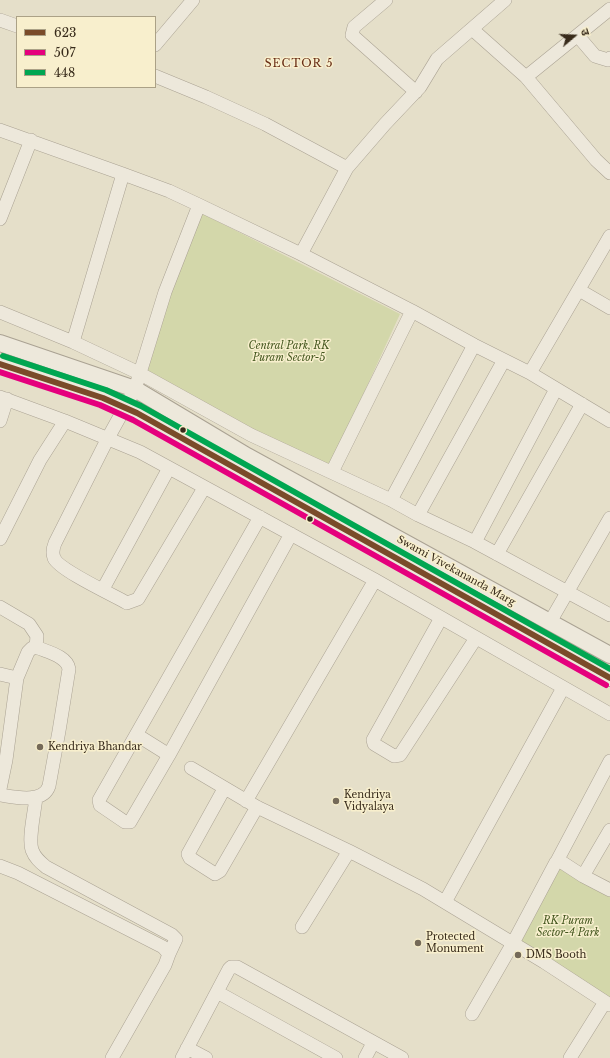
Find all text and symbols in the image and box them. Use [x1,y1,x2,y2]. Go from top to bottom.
legend [16,16,156,88]
north arrow [554,16,594,56]
text: 623 [54,25,77,40]
text: उ [578,27,593,37]
text: 507 [54,45,75,60]
district label: SECTOR 5 [265,57,333,71]
text: 448 [54,65,75,80]
park label: Central Park, RK Puram Sector-5 [249,340,329,364]
unlabelled marker [178,425,188,435]
unlabelled marker [305,514,315,524]
street label: Swami Vivekananda Marg [395,533,517,609]
place label: Kendriya Bhandar [48,741,142,753]
marker: Kendriya Bhandar [35,742,45,752]
place label: Kendriya Vidyalaya [344,789,394,812]
marker: Kendriya Vidyalaya [331,796,341,806]
park label: RK Puram Sector-4 Park [537,915,599,938]
place label: Protected Monument [426,931,484,954]
marker: Protected Monument [413,938,423,948]
place label: DMS Booth [526,949,586,961]
marker: DMS Booth [513,950,523,960]

